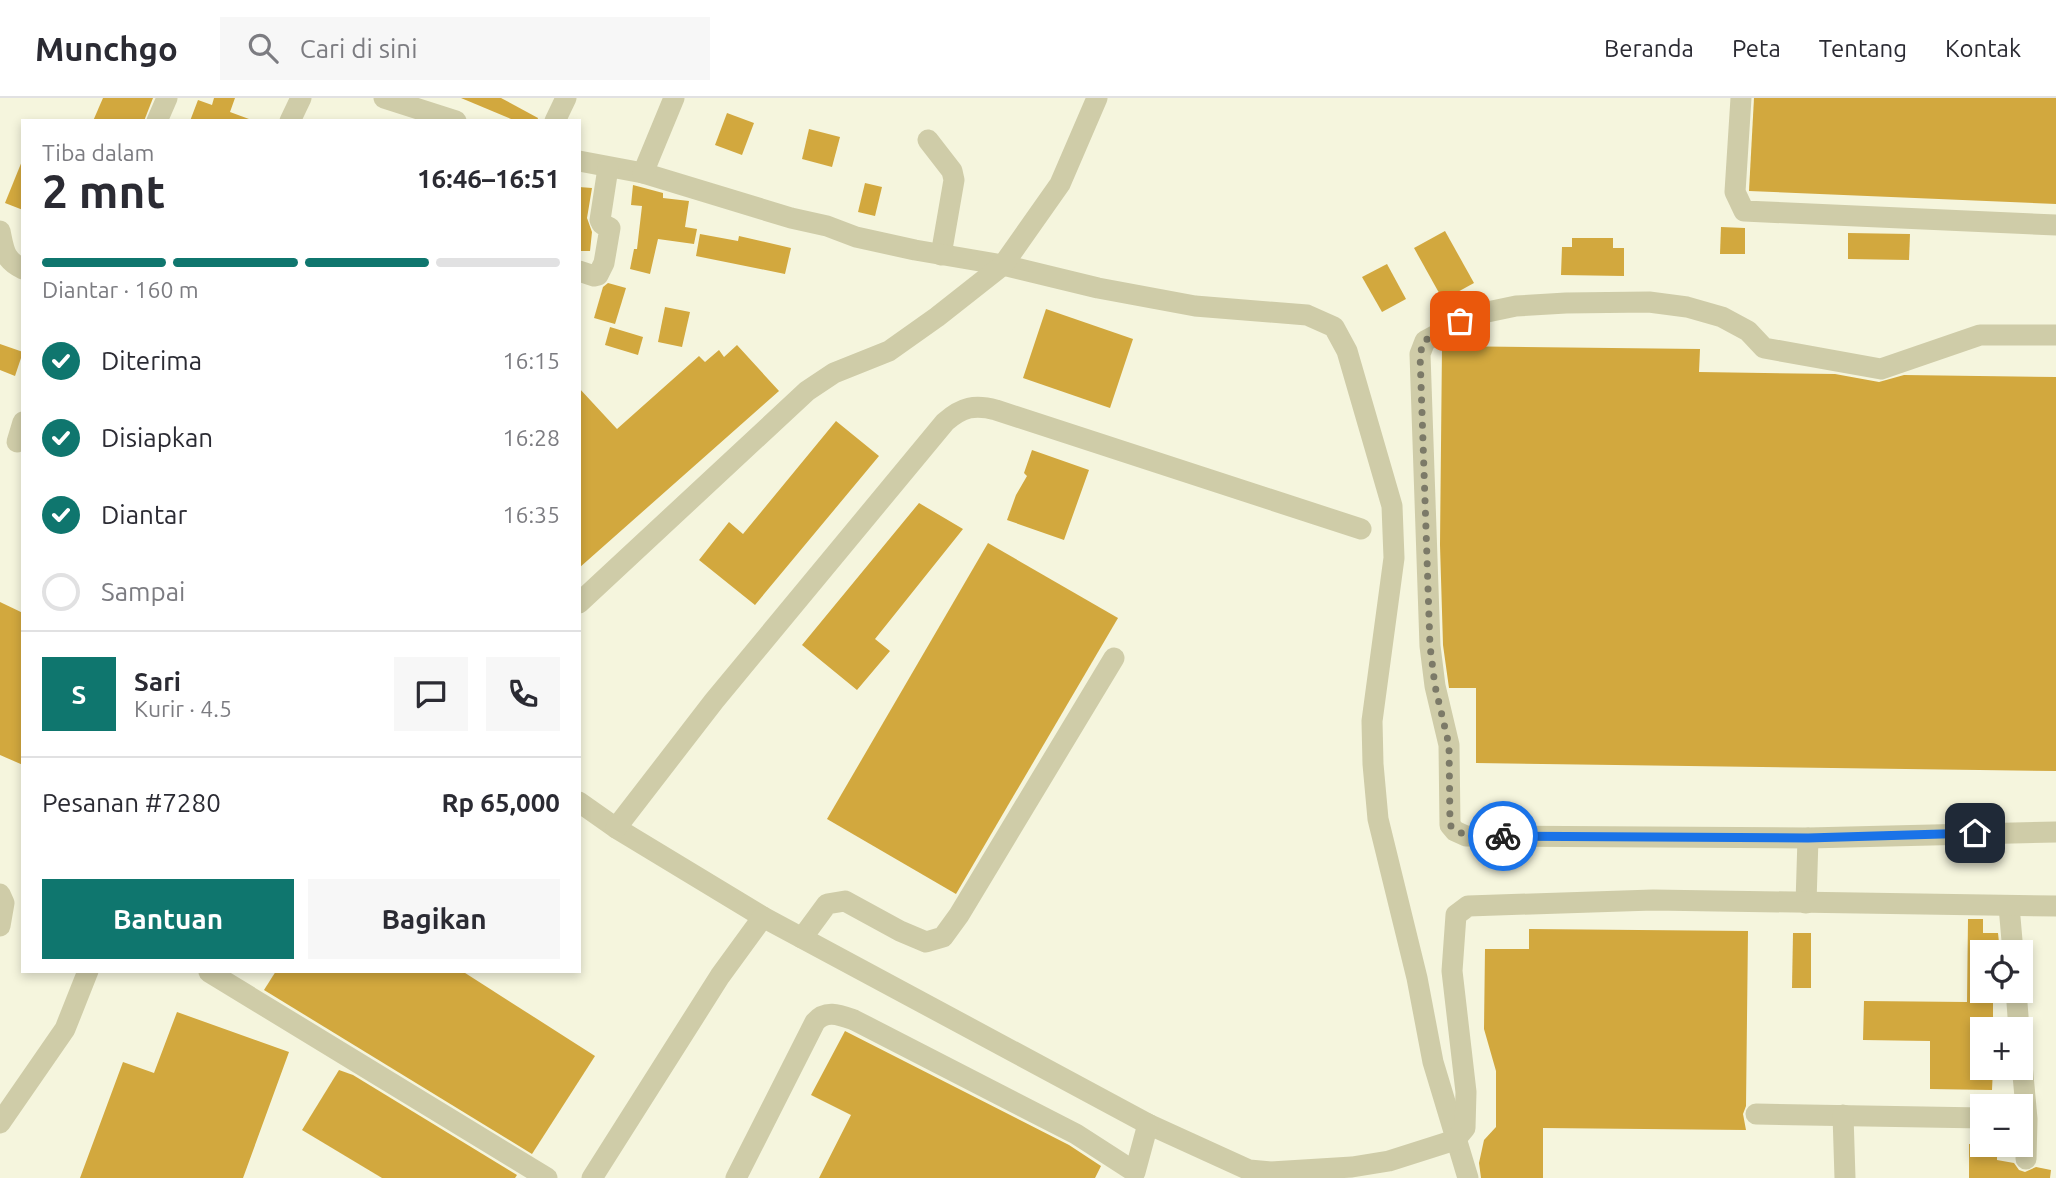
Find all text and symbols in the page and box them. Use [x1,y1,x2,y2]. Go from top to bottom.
search box [220,17,710,80]
icon: search [244,29,282,67]
text: Munchgo [35,30,178,67]
text: Cari di sini [300,34,418,63]
text: Beranda [1604,35,1694,62]
text: Peta [1732,35,1781,62]
text: Tentang [1819,35,1907,62]
text: Kontak [1945,35,2021,62]
text: Tiba dalam [42,140,154,165]
text: 16:46–16:51 [417,164,560,193]
text: 2 mnt [42,165,165,217]
text: Diantar · 160 m [42,277,199,302]
pin [1430,291,1490,351]
icon: bag [1441,302,1479,340]
icon: check [42,342,80,380]
text: Diterima [101,346,202,375]
text: 16:15 [502,348,560,373]
icon: check [42,419,80,457]
text: Disiapkan [101,423,213,452]
text: 16:28 [502,425,560,450]
icon: check [42,496,80,534]
text: Diantar [101,500,187,529]
text: 16:35 [502,502,560,527]
text: Sampai [101,577,185,606]
button: chat [394,657,468,731]
button: phone [486,657,560,731]
text: Sari [134,667,181,696]
text: S [72,680,86,709]
text: Kurir · 4.5 [134,696,232,721]
text: Pesanan #7280 [42,788,221,817]
text: Rp 65,000 [441,788,560,817]
courier [1468,801,1538,871]
pin [1945,803,2005,863]
icon: home [1956,814,1994,852]
icon: bike [1484,817,1522,855]
button: Bantuan [42,879,294,959]
button: Bagikan [308,879,560,959]
map controls [1970,940,2033,1157]
button: locate [1970,940,2033,1003]
button: + [1970,1017,2033,1080]
button: − [1970,1094,2033,1157]

